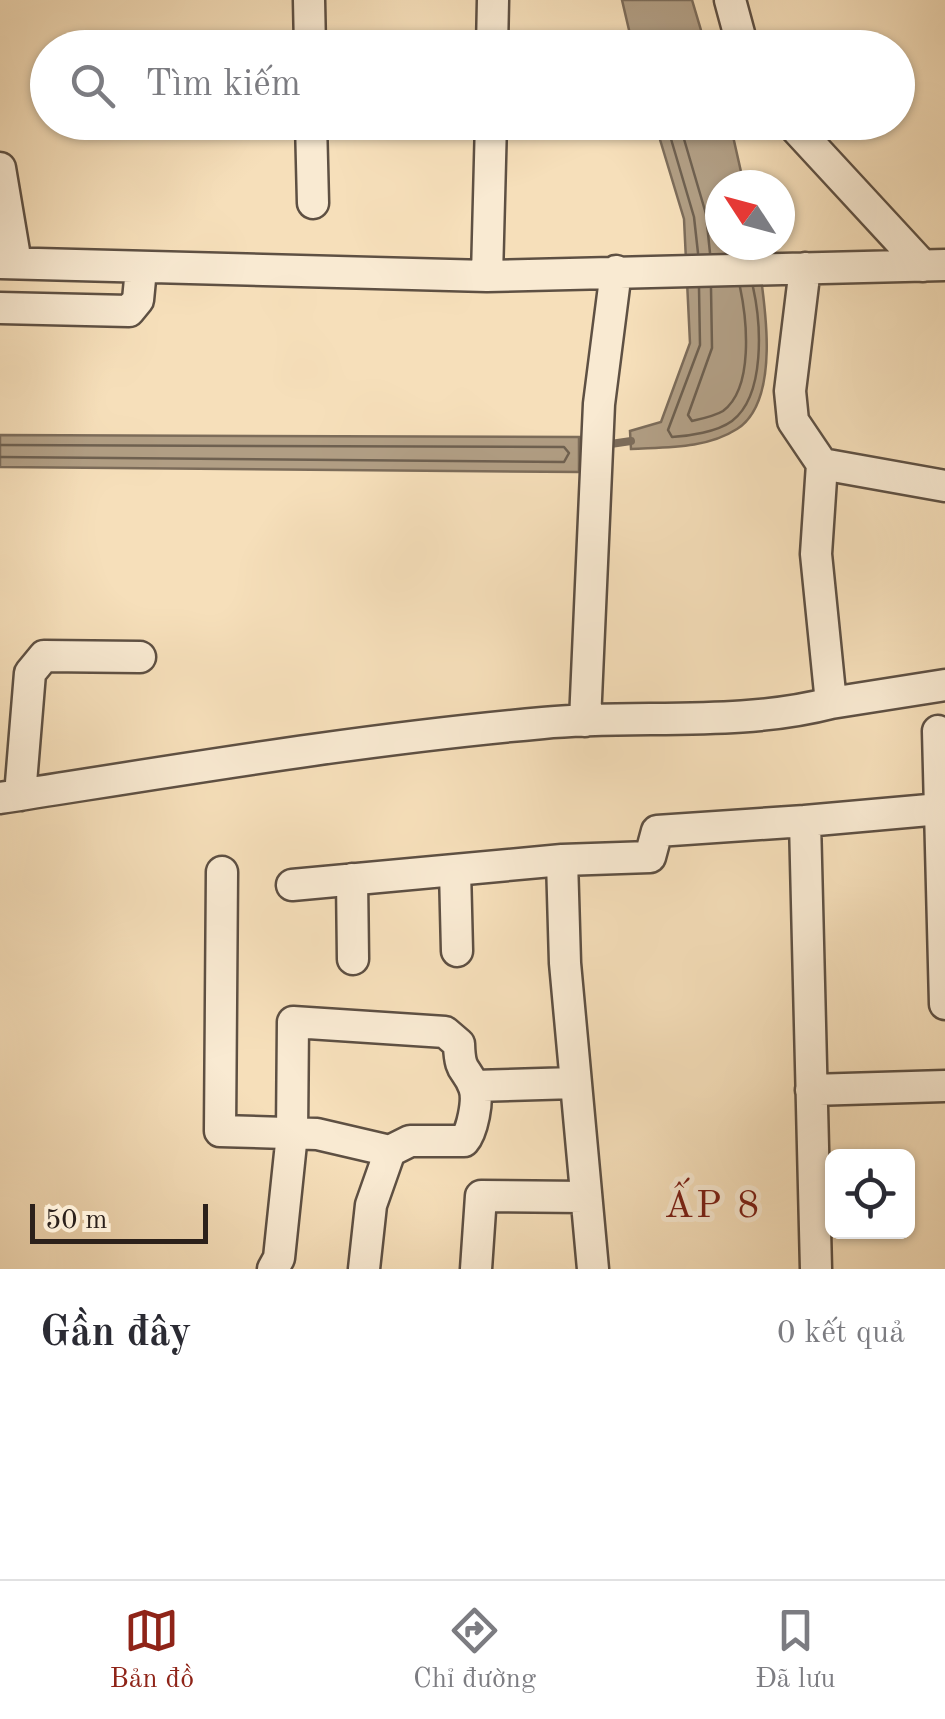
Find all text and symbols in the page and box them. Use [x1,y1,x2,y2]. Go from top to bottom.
search box [30,30,915,140]
icon: search [65,58,120,113]
text: Tìm kiếm [145,66,301,104]
north arrow [705,170,795,260]
map controls [825,1149,915,1239]
button: locate [825,1149,915,1239]
district label: ẤP 8 [664,1177,762,1226]
scale bar [30,1199,208,1244]
text: 50 m [45,1207,108,1235]
text: Gần đây [40,1313,191,1355]
text: 0 kết quả [777,1318,905,1350]
tab: Bản đồ [109,1603,194,1698]
tab: Chỉ đường [413,1603,536,1698]
tab: Đã lưu [755,1603,836,1698]

